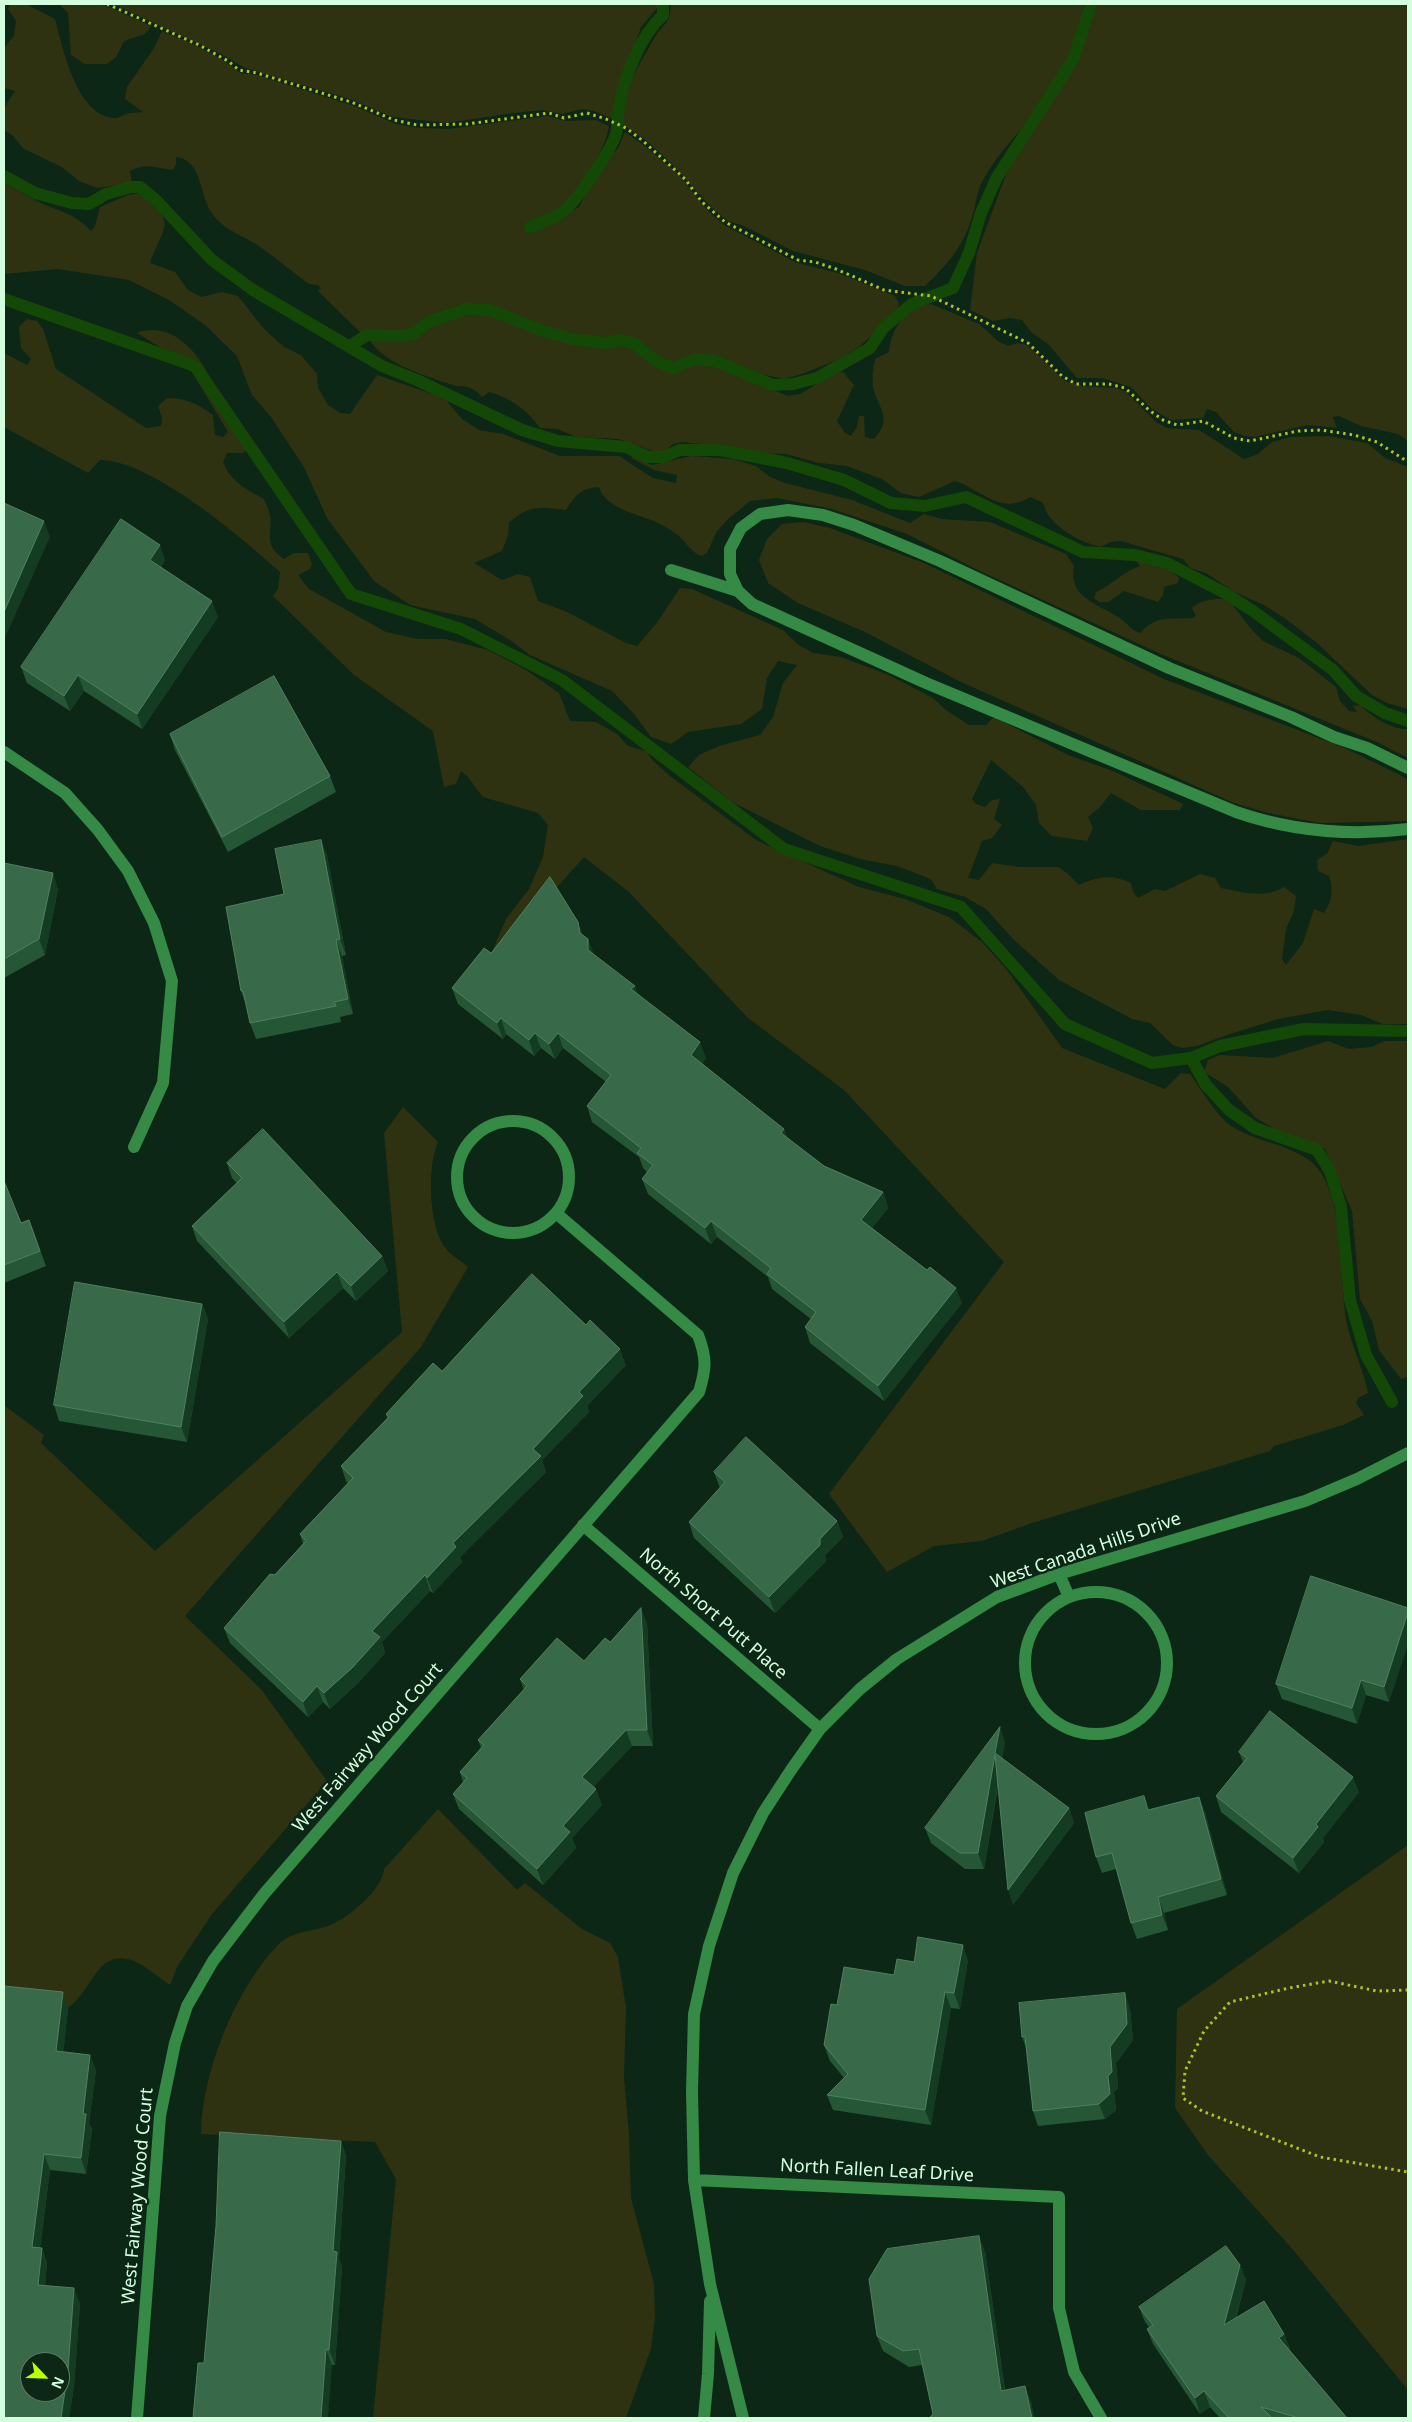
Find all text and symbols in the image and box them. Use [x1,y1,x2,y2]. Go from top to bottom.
street label: West Canada Hills Drive [988,1508,1184,1594]
street label: North Short Putt Place [635,1544,791,1684]
street label: West Fairway Wood Court [289,1659,447,1837]
street label: West Fairway Wood Court [118,2087,158,2305]
street label: North Fallen Leaf Drive [780,2155,974,2187]
north arrow [20,2352,70,2402]
text: N [47,2374,69,2392]

